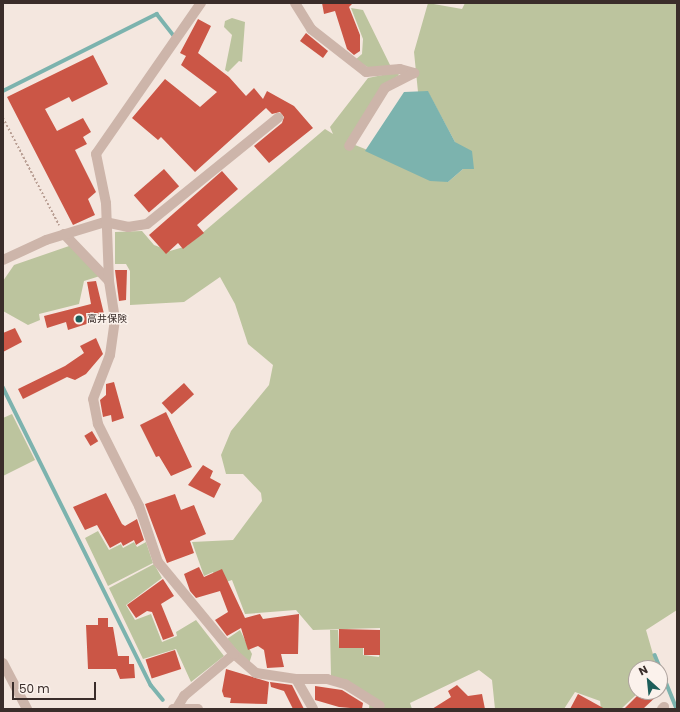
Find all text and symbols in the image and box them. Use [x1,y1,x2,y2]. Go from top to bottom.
place label: 高井保険 [87,313,127,325]
marker: 高井保険 [74,314,84,324]
north arrow [628,660,668,700]
text: N [636,661,650,679]
scale bar [14,674,98,700]
text: 50 m [19,680,50,697]

